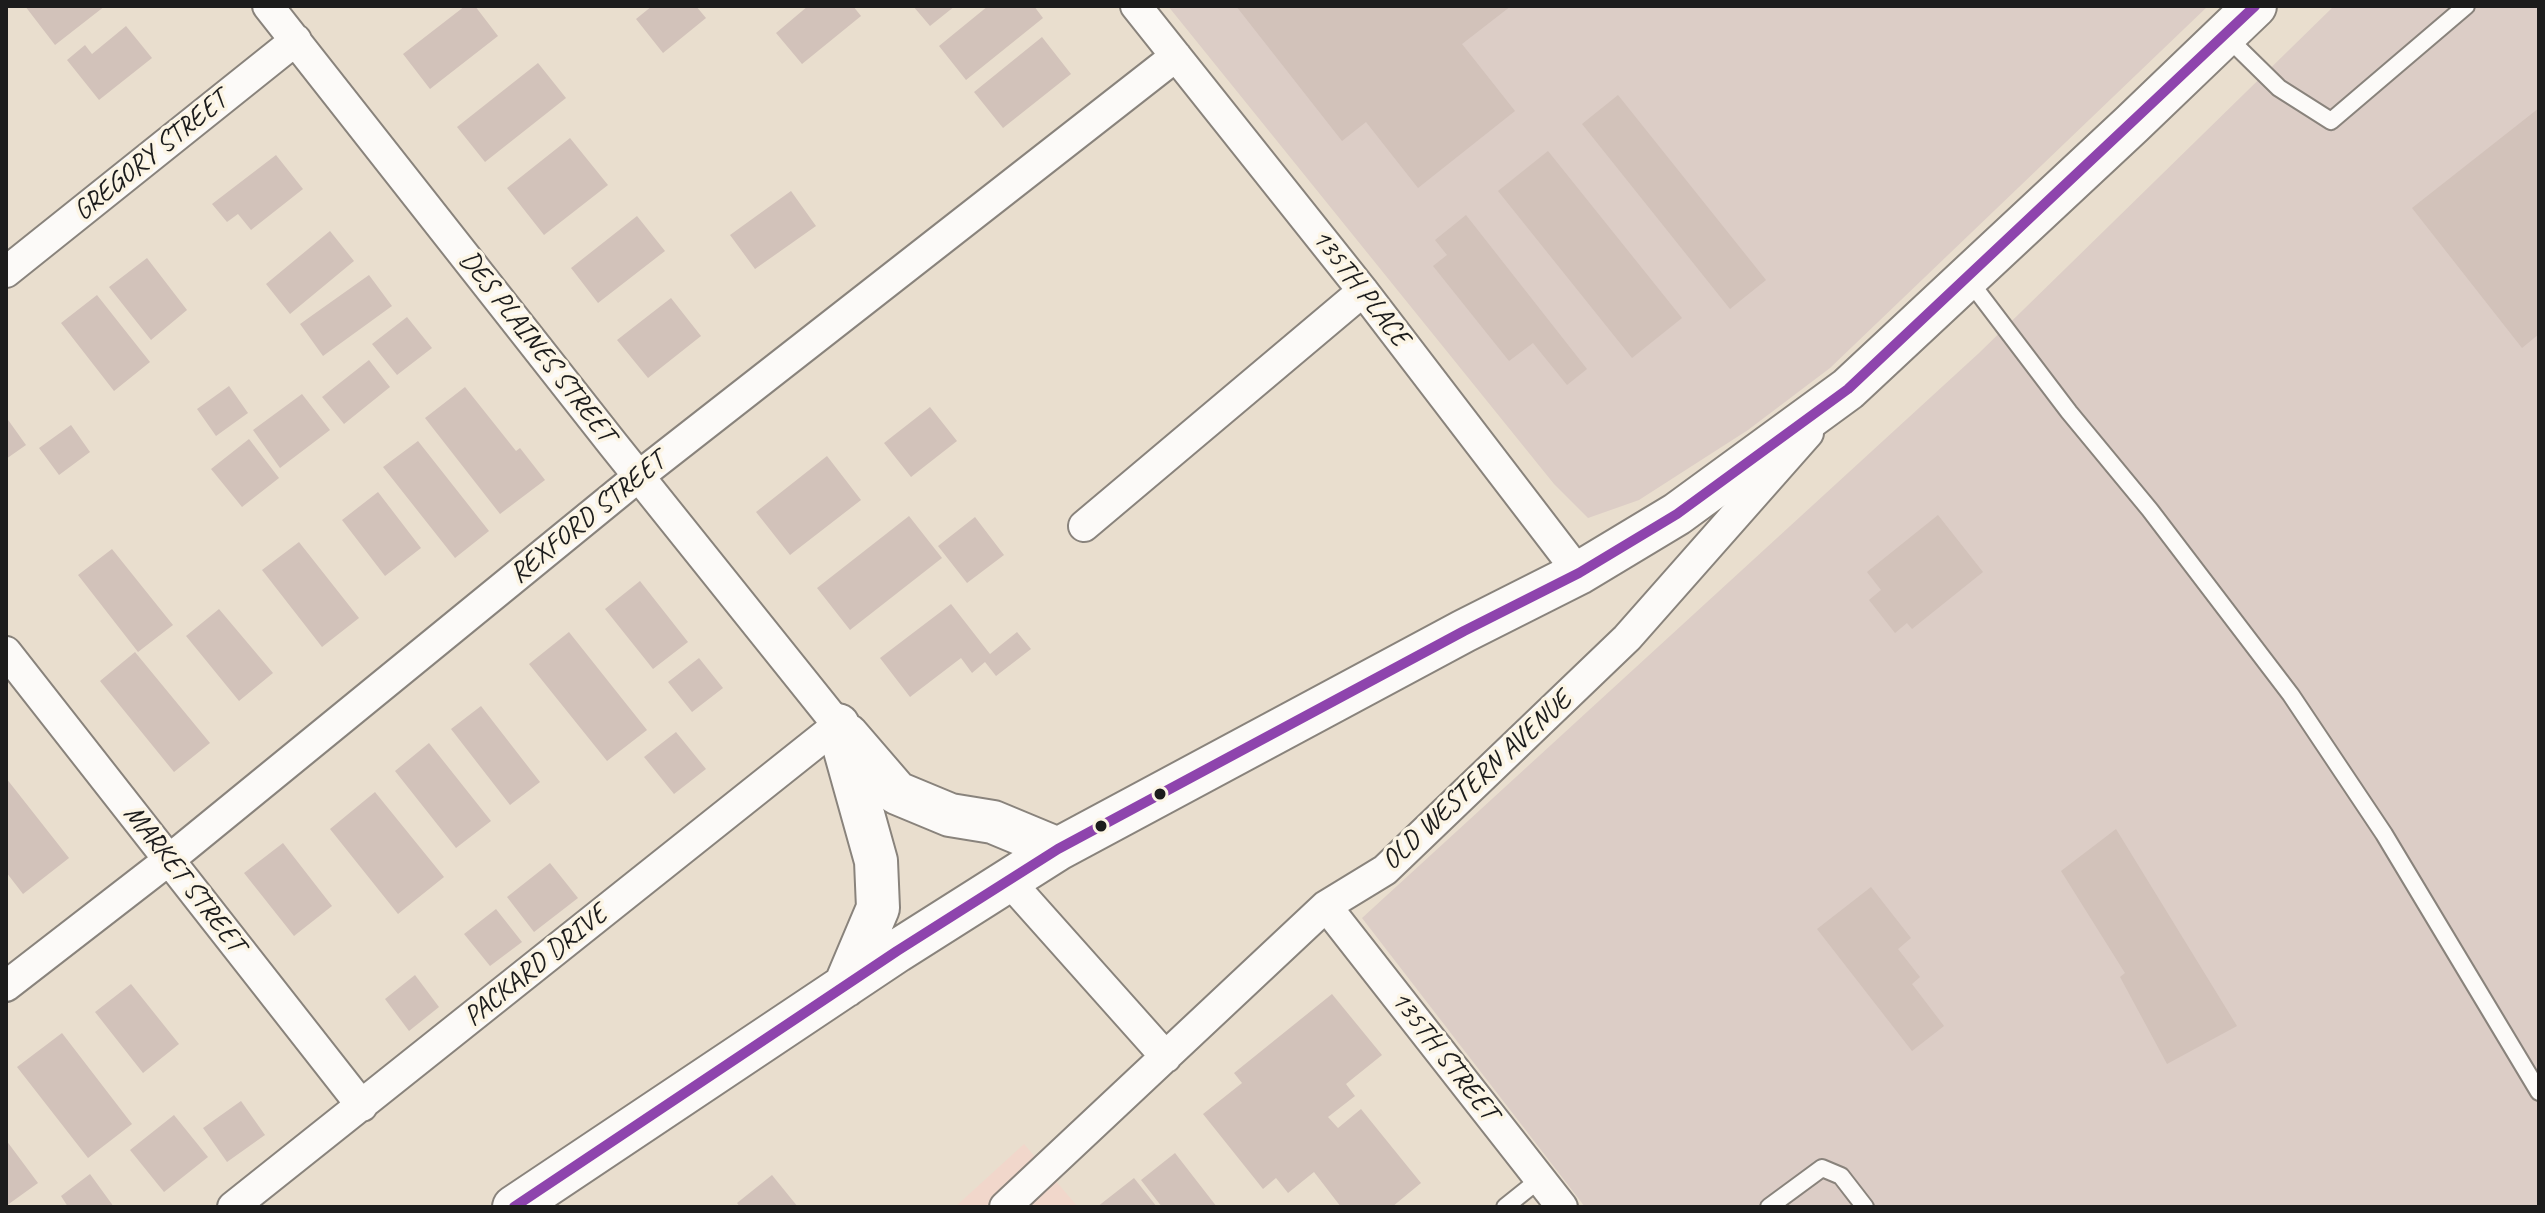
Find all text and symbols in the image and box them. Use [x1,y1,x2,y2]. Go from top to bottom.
street label: GREGORY STREET [67,84,235,228]
street label: 135TH PLACE [1304,223,1416,353]
street label: DES PLAINES STREET [452,244,622,450]
street label: REXFORD STREET [503,445,673,591]
street label: OLD WESTERN AVENUE [1375,684,1579,878]
unlabelled marker [1152,786,1168,802]
street label: MARKET STREET [116,798,252,960]
unlabelled marker [1093,818,1109,834]
street label: PACKARD DRIVE [458,898,614,1034]
street label: 135TH STREET [1383,984,1505,1128]

